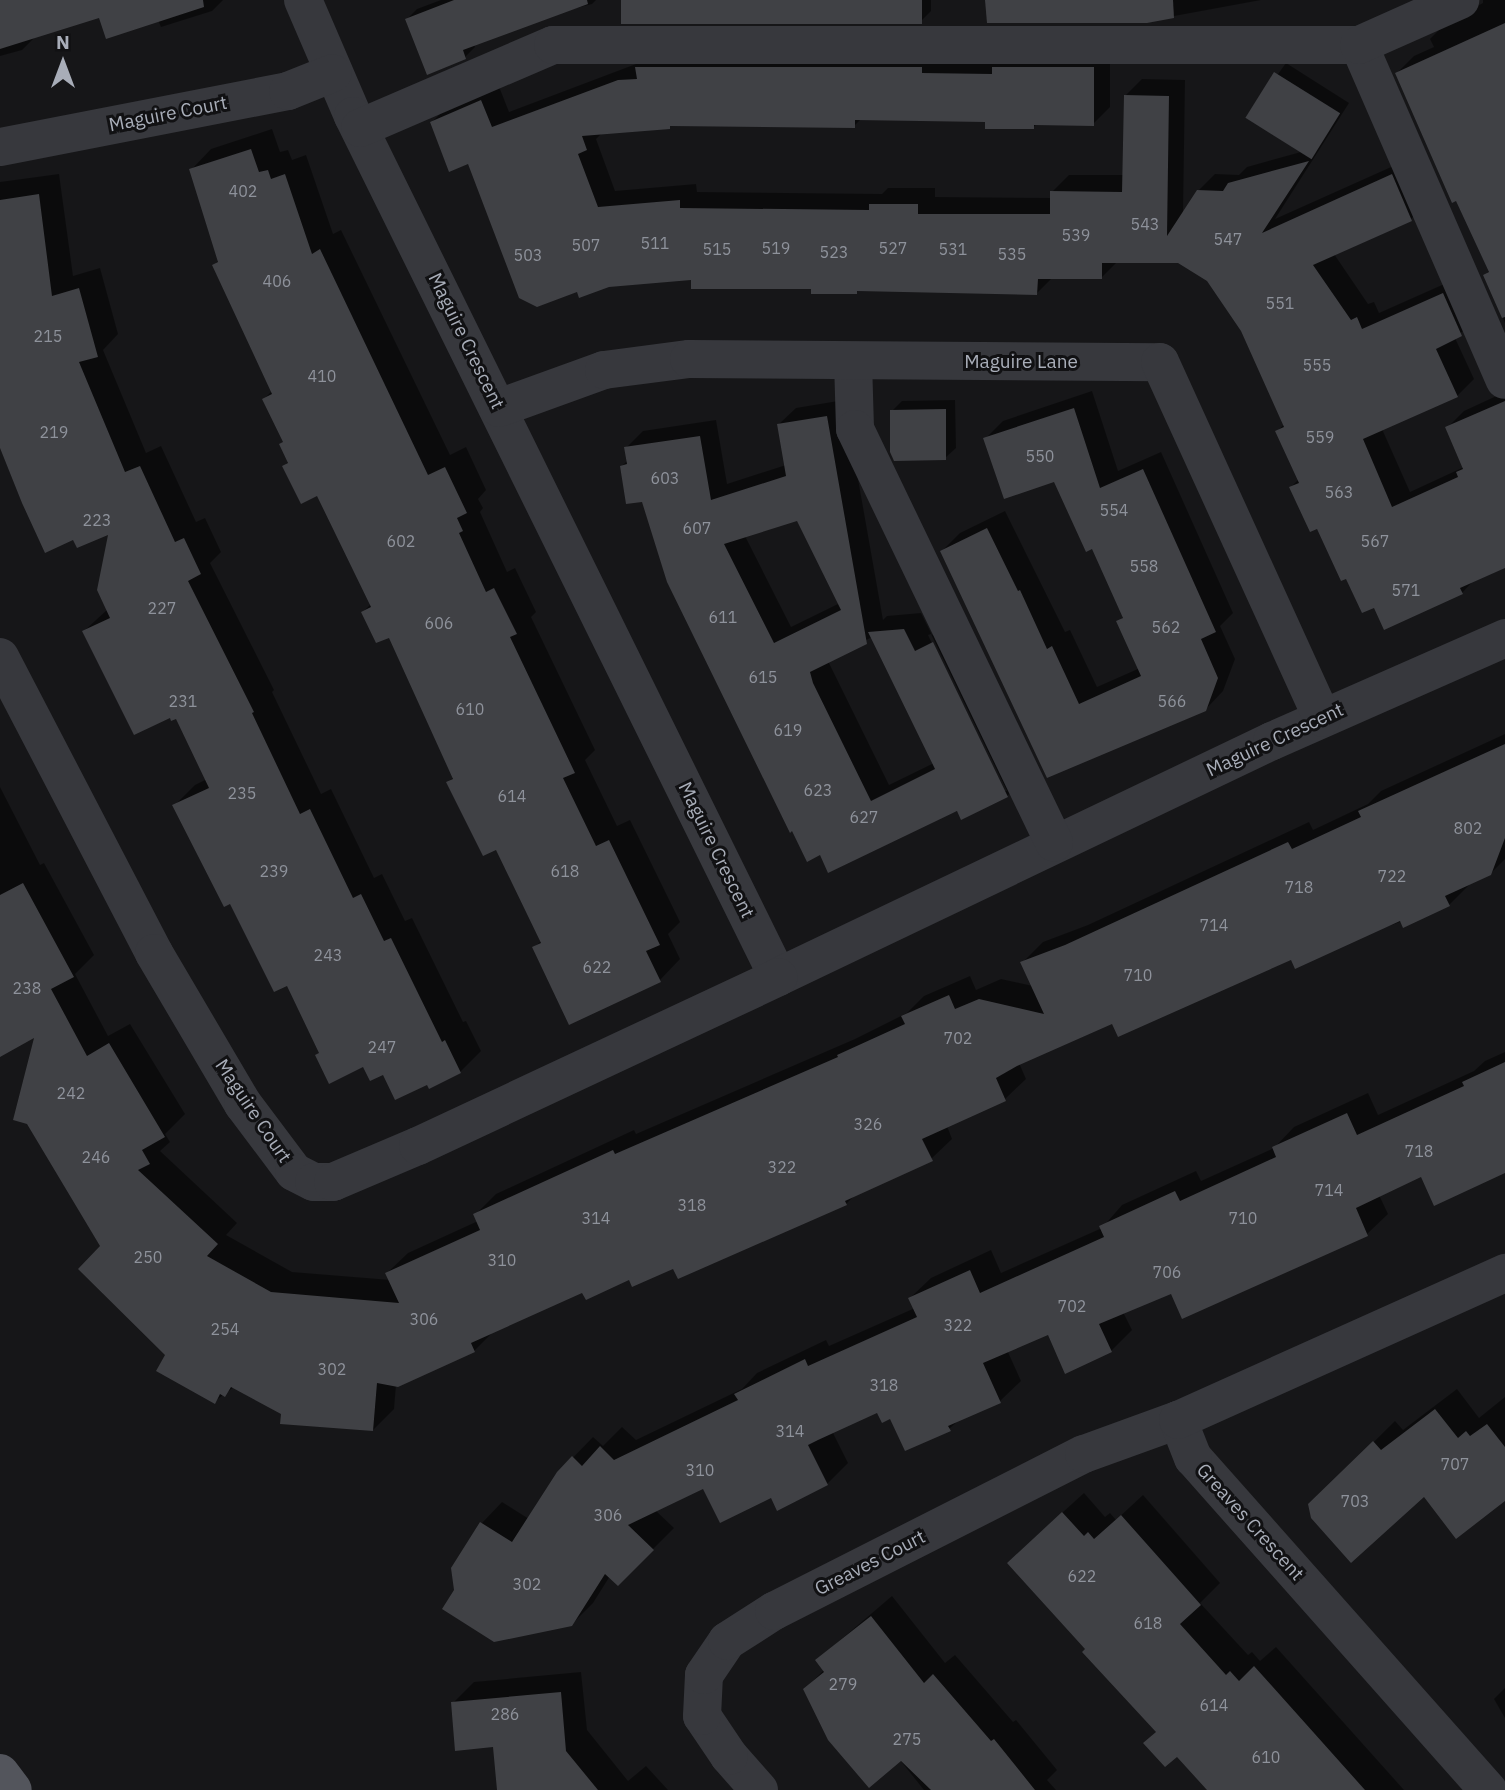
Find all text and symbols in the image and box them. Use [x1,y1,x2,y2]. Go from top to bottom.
north arrow [28,28,98,98]
text: N [56,30,70,54]
street label: Maguire Court [107,91,229,137]
house number: 402 [229,181,257,201]
house number: 543 [1131,214,1159,234]
house number: 539 [1062,225,1090,245]
house number: 547 [1214,229,1242,249]
house number: 511 [641,233,669,253]
house number: 507 [572,235,600,255]
house number: 519 [762,238,790,258]
house number: 527 [879,238,907,258]
house number: 515 [703,239,731,259]
house number: 531 [939,239,967,259]
house number: 523 [820,242,848,262]
house number: 535 [998,244,1026,264]
house number: 503 [514,245,542,265]
street label: Maguire Crescent [423,269,509,413]
house number: 406 [263,271,291,291]
house number: 551 [1266,293,1294,313]
house number: 215 [34,326,62,346]
street label: Maguire Lane [964,351,1078,373]
house number: 555 [1303,355,1331,375]
house number: 410 [308,366,336,386]
house number: 219 [40,422,68,442]
house number: 559 [1306,427,1334,447]
house number: 550 [1026,446,1054,466]
house number: 603 [651,468,679,488]
house number: 563 [1325,482,1353,502]
house number: 554 [1100,500,1128,520]
house number: 223 [83,510,111,530]
house number: 607 [683,518,711,538]
house number: 602 [387,531,415,551]
house number: 567 [1361,531,1389,551]
house number: 558 [1130,556,1158,576]
house number: 571 [1392,580,1420,600]
house number: 227 [148,598,176,618]
house number: 611 [709,607,737,627]
house number: 606 [425,613,453,633]
house number: 562 [1152,617,1180,637]
house number: 615 [749,667,777,687]
house number: 231 [169,691,197,711]
house number: 566 [1158,691,1186,711]
street label: Maguire Crescent [1203,698,1347,782]
house number: 610 [456,699,484,719]
house number: 619 [774,720,802,740]
street label: Maguire Crescent [673,778,759,922]
house number: 623 [804,780,832,800]
house number: 235 [228,783,256,803]
house number: 614 [498,786,526,806]
house number: 627 [850,807,878,827]
house number: 802 [1454,818,1482,838]
house number: 239 [260,861,288,881]
house number: 618 [551,861,579,881]
house number: 722 [1378,866,1406,886]
house number: 718 [1285,877,1313,897]
house number: 714 [1200,915,1228,935]
house number: 243 [314,945,342,965]
house number: 622 [583,957,611,977]
house number: 710 [1124,965,1152,985]
house number: 238 [13,978,41,998]
house number: 702 [944,1028,972,1048]
house number: 247 [368,1037,396,1057]
street label: Maguire Court [210,1055,296,1167]
house number: 242 [57,1083,85,1103]
house number: 326 [854,1114,882,1134]
house number: 718 [1405,1141,1433,1161]
house number: 246 [82,1147,110,1167]
house number: 322 [768,1157,796,1177]
house number: 714 [1315,1180,1343,1200]
house number: 318 [678,1195,706,1215]
house number: 314 [582,1208,610,1228]
house number: 710 [1229,1208,1257,1228]
house number: 250 [134,1247,162,1267]
house number: 310 [488,1250,516,1270]
house number: 706 [1153,1262,1181,1282]
house number: 702 [1058,1296,1086,1316]
house number: 306 [410,1309,438,1329]
house number: 322 [944,1315,972,1335]
house number: 254 [211,1319,239,1339]
house number: 302 [318,1359,346,1379]
house number: 318 [870,1375,898,1395]
house number: 314 [776,1421,804,1441]
house number: 707 [1441,1454,1469,1474]
street label: Greaves Crescent [1191,1459,1309,1585]
house number: 310 [686,1460,714,1480]
house number: 703 [1341,1491,1369,1511]
house number: 306 [594,1505,622,1525]
street label: Greaves Court [811,1525,929,1601]
house number: 622 [1068,1566,1096,1586]
house number: 302 [513,1574,541,1594]
house number: 618 [1134,1613,1162,1633]
house number: 279 [829,1674,857,1694]
house number: 614 [1200,1695,1228,1715]
house number: 286 [491,1704,519,1724]
house number: 275 [893,1729,921,1749]
house number: 610 [1252,1747,1280,1767]

